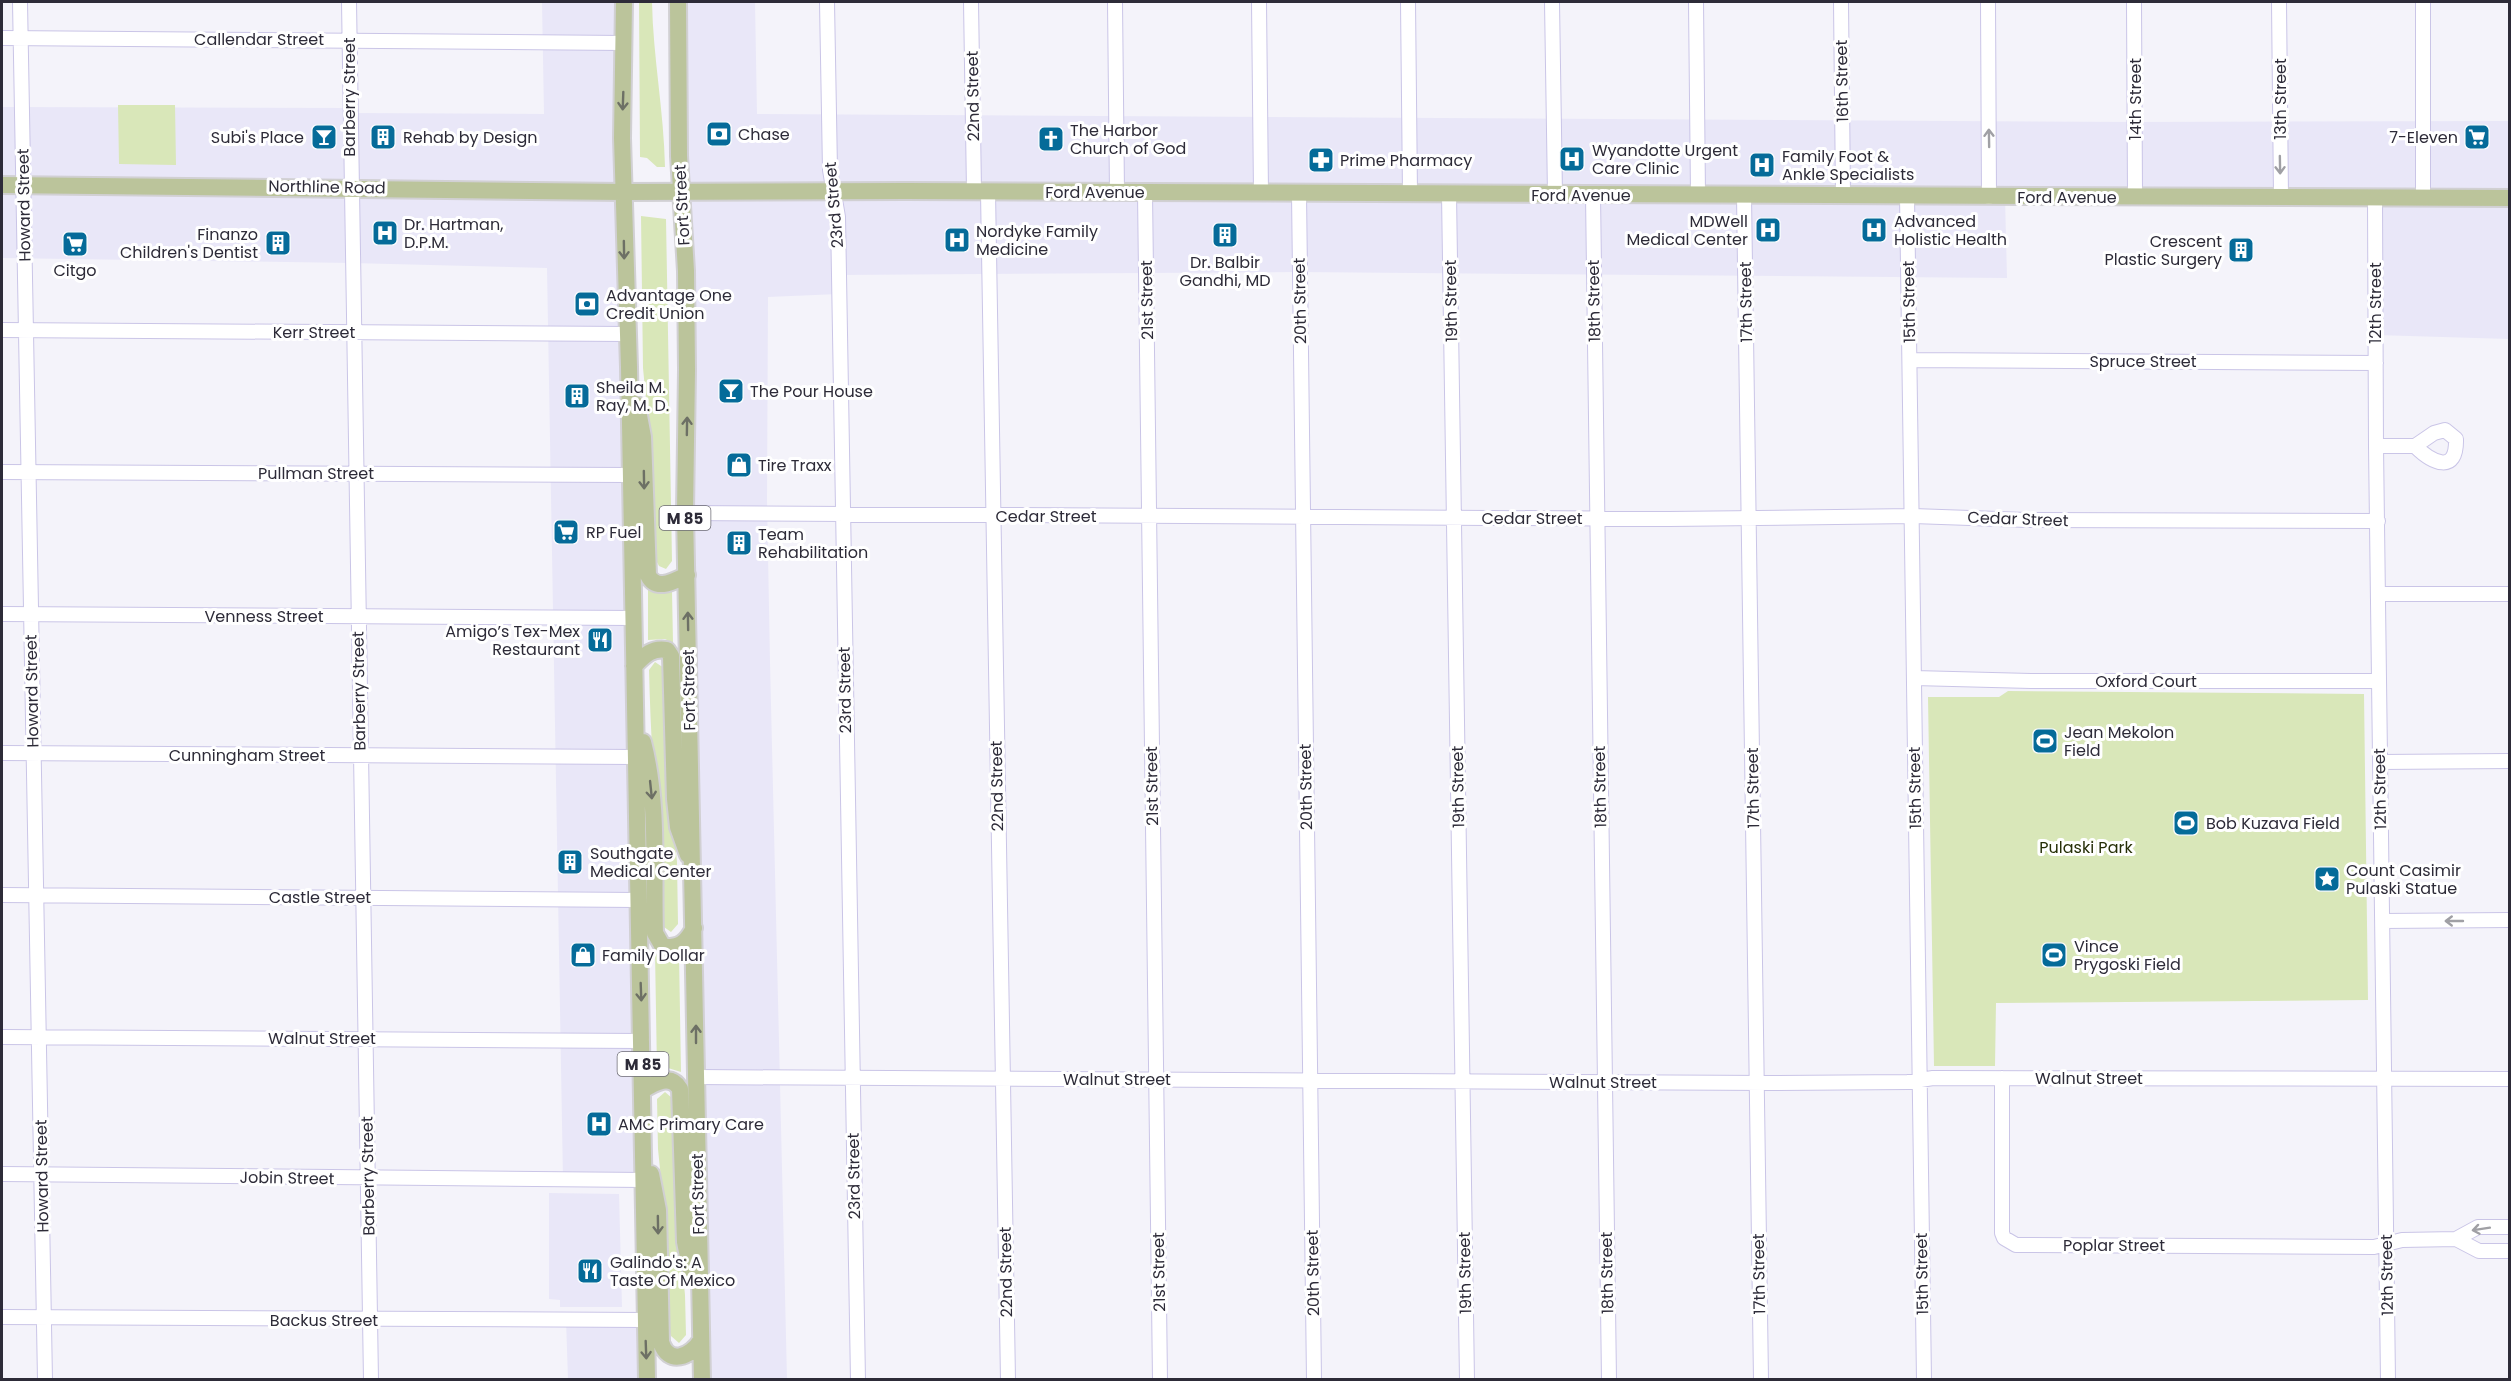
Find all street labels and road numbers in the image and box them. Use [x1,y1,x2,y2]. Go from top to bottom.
street label: Callendar Street [194,28,324,51]
street label: Barberry Street [338,37,361,157]
street label: 16th Street [1830,39,1854,122]
street label: 22nd Street [961,50,985,141]
street label: 14th Street [2124,58,2147,140]
street label: 13th Street [2269,58,2292,140]
street label: Howard Street [12,148,36,262]
street label: 23rd Street [819,161,849,249]
street label: Fort Street [668,164,696,246]
street label: Northline Road [268,174,386,200]
street label: Ford Avenue [1045,181,1145,204]
street label: Ford Avenue [1531,184,1631,207]
street label: Ford Avenue [2017,186,2117,209]
street label: 20th Street [1288,257,1312,344]
street label: 19th Street [1439,259,1463,342]
street label: 18th Street [1582,259,1606,342]
street label: 21st Street [1135,260,1159,340]
street label: 15th Street [1897,260,1921,343]
street label: 17th Street [1734,261,1758,343]
street label: 12th Street [2364,262,2387,344]
street label: Kerr Street [273,321,355,344]
street label: Spruce Street [2089,350,2197,373]
street label: Pullman Street [258,462,374,485]
street label: Cedar Street [996,505,1097,528]
road number: M 85 [660,506,710,530]
street label: Cedar Street [1967,506,2069,532]
street label: Cedar Street [1482,507,1583,530]
street label: Venness Street [205,605,324,628]
street label: Barberry Street [346,631,372,751]
street label: Howard Street [20,634,44,748]
street label: 23rd Street [833,646,857,733]
street label: Fort Street [677,649,701,731]
street label: Oxford Court [2095,670,2197,693]
street label: 22nd Street [985,740,1009,831]
street label: 20th Street [1294,743,1318,830]
street label: Cunningham Street [169,744,326,767]
street label: 19th Street [1446,745,1470,828]
street label: 18th Street [1588,745,1612,828]
street label: 21st Street [1140,746,1164,826]
street label: 15th Street [1903,746,1927,829]
street label: 17th Street [1741,747,1765,829]
street label: 12th Street [2368,748,2392,830]
street label: Castle Street [269,886,371,909]
street label: Walnut Street [268,1027,376,1050]
road number: M 85 [618,1052,668,1076]
street label: Walnut Street [2035,1067,2143,1090]
street label: Walnut Street [1063,1068,1171,1091]
street label: Walnut Street [1549,1071,1657,1094]
street label: Barberry Street [355,1116,381,1236]
street label: Howard Street [30,1119,54,1233]
street label: 23rd Street [842,1132,866,1219]
street label: Fort Street [686,1153,710,1235]
street label: Jobin Street [239,1166,335,1190]
street label: 22nd Street [994,1226,1018,1317]
street label: 20th Street [1301,1229,1325,1316]
street label: 19th Street [1453,1231,1477,1314]
street label: 18th Street [1595,1231,1619,1314]
street label: 21st Street [1147,1232,1171,1312]
street label: 15th Street [1910,1232,1934,1315]
street label: 17th Street [1747,1233,1771,1315]
street label: Poplar Street [2063,1234,2165,1257]
street label: 12th Street [2375,1234,2399,1316]
street label: Backus Street [270,1309,378,1332]

